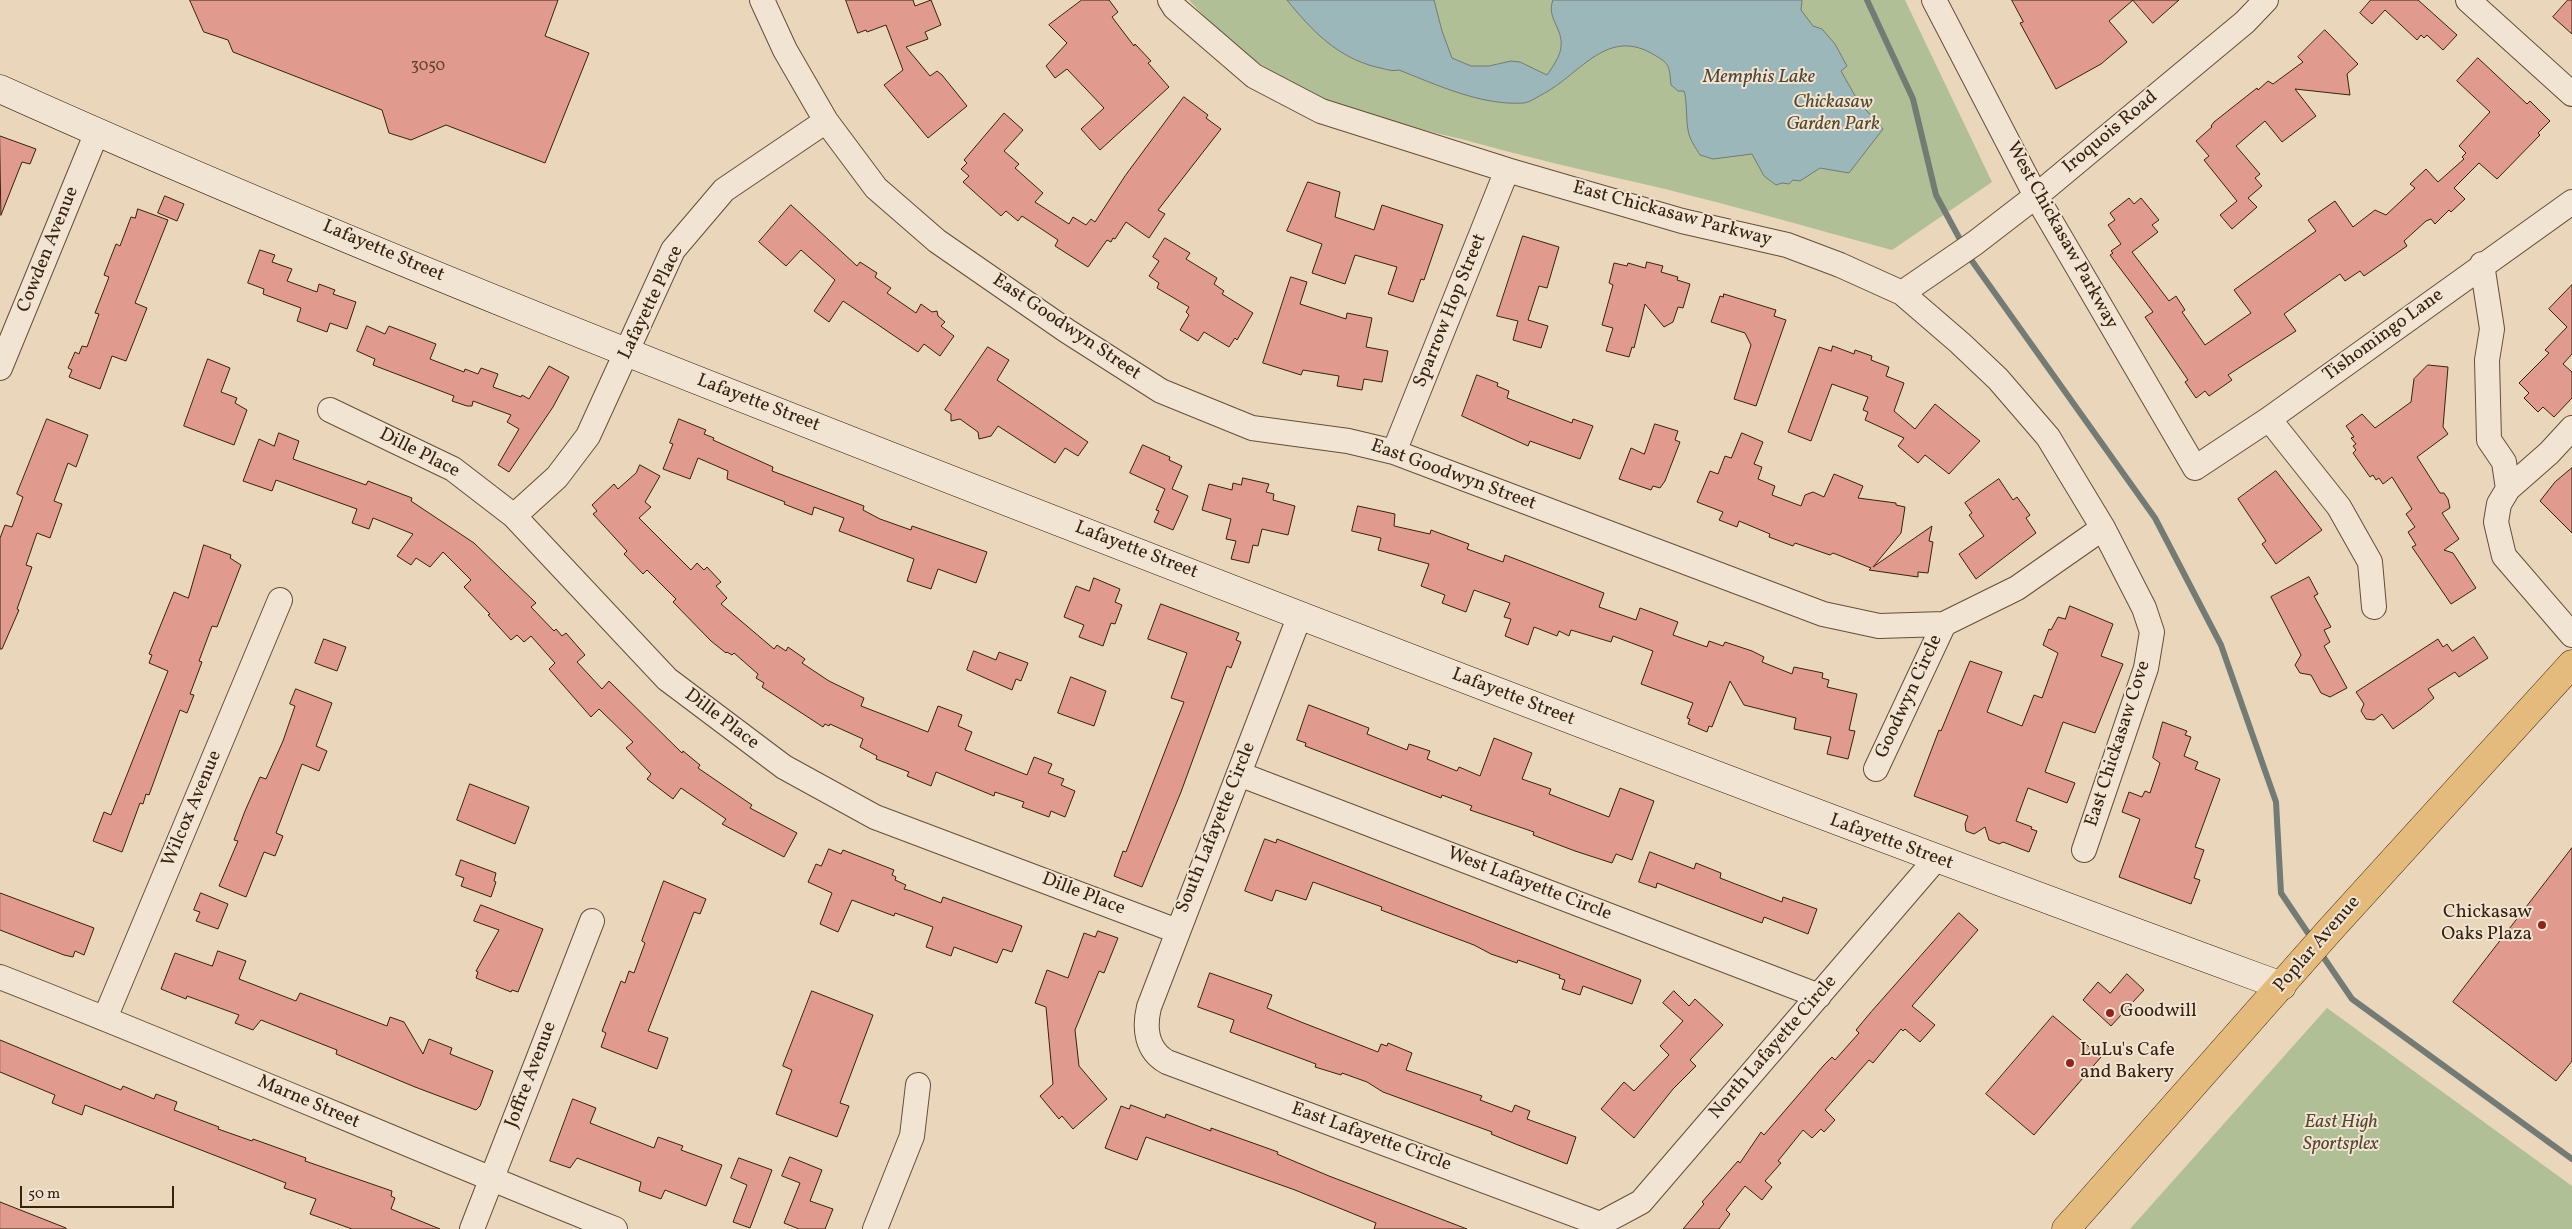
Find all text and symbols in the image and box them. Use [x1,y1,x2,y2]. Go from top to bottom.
house number: 3050 [411,57,445,77]
water label: Memphis Lake [1703,66,1815,90]
street label: Iroquois Road [2059,87,2163,179]
park label: Chickasaw Garden Park [1786,93,1880,137]
street label: West Chickasaw Parkway [2000,138,2122,334]
street label: East Chickasaw Parkway [1570,177,1774,253]
street label: Cowden Avenue [13,184,85,316]
street label: Lafayette Street [319,216,447,288]
street label: Sparrow Hop Street [1410,231,1492,391]
street label: Lafayette Place [615,242,689,364]
street label: East Goodwyn Street [987,270,1145,386]
street label: Tishomingo Lane [2319,285,2449,387]
street label: Lafayette Street [693,370,823,438]
street label: Dille Place [375,424,463,484]
street label: East Goodwyn Street [1367,435,1539,517]
street label: Lafayette Street [1071,517,1201,585]
street label: Goodwyn Circle [1871,632,1949,762]
street label: East Chickasaw Cove [2081,658,2157,830]
street label: Lafayette Street [1448,664,1578,732]
street label: Dille Place [679,685,763,755]
street label: South Lafayette Circle [1172,739,1262,917]
street label: Wilcox Avenue [158,747,228,871]
street label: Lafayette Street [1826,810,1956,876]
street label: West Lafayette Circle [1444,843,1614,927]
street label: Dille Place [1038,869,1128,921]
street label: Poplar Avenue [2270,892,2366,998]
place label: Chickasaw Oaks Plaza [2441,903,2532,947]
marker: Chickasaw Oaks Plaza [2536,919,2548,931]
street label: North Lafayette Circle [1705,971,1843,1125]
place label: Goodwill [2120,1002,2197,1024]
marker: Goodwill [2104,1007,2116,1019]
street label: Joffre Avenue [501,1019,563,1131]
place label: LuLu's Cafe and Bakery [2080,1041,2175,1085]
marker: LuLu's Cafe and Bakery [2064,1057,2076,1069]
street label: Marne Street [253,1071,363,1135]
street label: East Lafayette Circle [1288,1098,1454,1178]
park label: East High Sportsplex [2303,1113,2379,1157]
scale bar [22,1176,176,1208]
text: 50 m [28,1184,60,1205]

